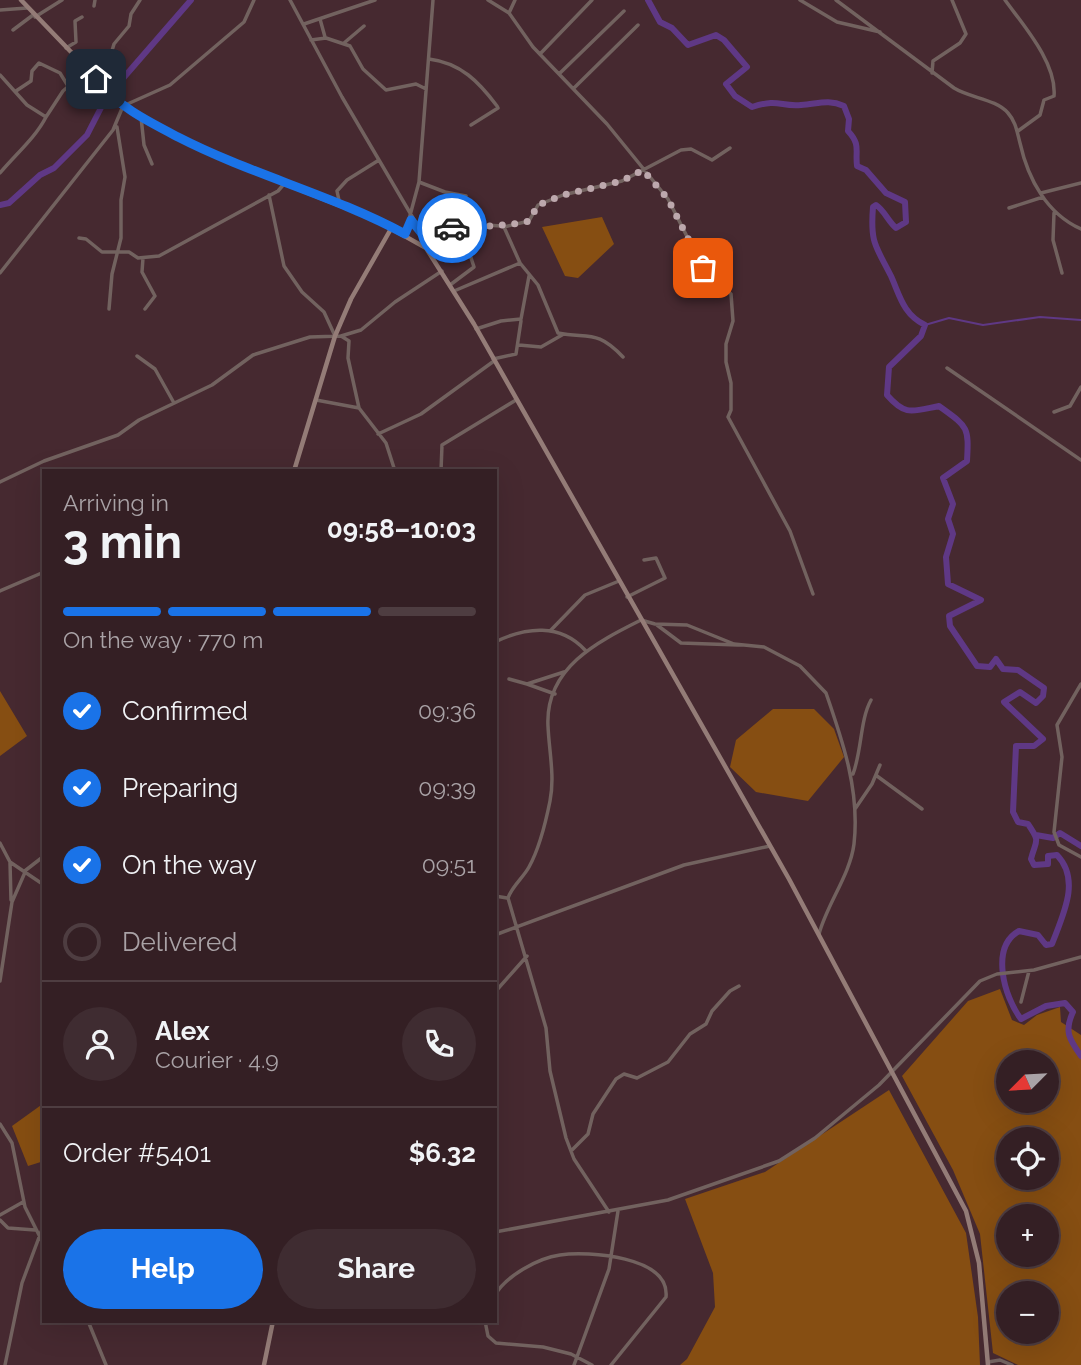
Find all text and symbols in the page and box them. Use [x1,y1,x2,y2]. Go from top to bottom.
pin [66,49,126,109]
icon: home [77,60,115,98]
courier [417,193,487,263]
icon: car [433,209,471,247]
pin [673,238,733,298]
icon: bag [684,249,722,287]
text: Arriving in [63,489,169,516]
text: 09:58–10:03 [327,514,476,544]
text: 3 min [63,515,182,569]
text: On the way · 770 m [63,626,263,653]
icon: check [63,692,101,730]
text: Confirmed [122,696,248,726]
text: 09:36 [418,697,476,724]
icon: check [63,769,101,807]
text: Preparing [122,773,238,803]
text: 09:39 [418,774,476,801]
icon: check [63,846,101,884]
text: On the way [122,850,257,880]
text: 09:51 [422,851,476,878]
text: Delivered [122,927,237,957]
button: person [63,1007,137,1081]
button: phone [402,1007,476,1081]
text: Alex [155,1016,210,1046]
text: Courier · 4.9 [155,1046,279,1073]
north arrow [996,1050,1059,1113]
map controls [996,1050,1059,1344]
button: locate [996,1127,1059,1190]
text: Order #5401 [63,1138,211,1168]
text: $6.32 [409,1138,476,1168]
button: + [996,1204,1059,1267]
button: Help [63,1229,263,1309]
button: Share [277,1229,476,1309]
button: − [996,1281,1059,1344]

